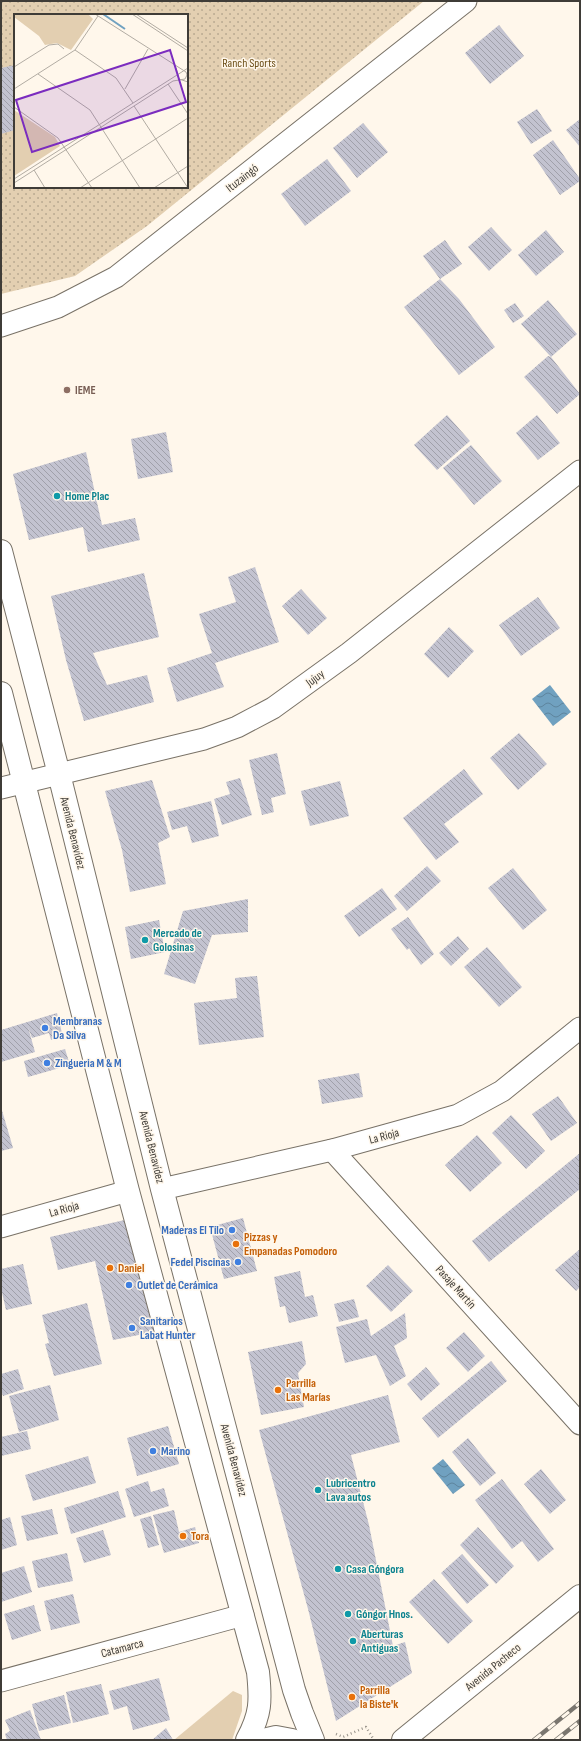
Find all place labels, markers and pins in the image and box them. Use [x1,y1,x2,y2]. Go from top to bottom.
place label: IEME [75,383,96,398]
marker: IEME [62,385,72,395]
place label: Home Plac [65,489,109,504]
marker: Home Plac [52,491,62,501]
place label: Mercado de Golosinas [153,926,202,955]
marker: Mercado de Golosinas [140,935,150,945]
place label: Membranas Da Silva [53,1014,103,1043]
marker: Membranas Da Silva [40,1023,50,1033]
place label: Zingueria M & M [55,1056,122,1071]
marker: Zingueria M & M [42,1058,52,1068]
place label: Maderas El Tilo [161,1223,224,1238]
marker: Maderas El Tilo [227,1225,237,1235]
place label: Pizzas y Empanadas Pomodoro [244,1230,337,1259]
marker: Pizzas y Empanadas Pomodoro [231,1239,241,1249]
place label: Fedel Piscinas [171,1255,230,1270]
marker: Fedel Piscinas [233,1257,243,1267]
place label: Daniel [118,1261,144,1276]
marker: Daniel [105,1263,115,1273]
place label: Outlet de Cerámica [137,1278,218,1293]
marker: Outlet de Cerámica [124,1280,134,1290]
place label: Sanitarios Labat Hunter [140,1314,196,1343]
marker: Sanitarios Labat Hunter [127,1323,137,1333]
place label: Parrilla Las Marías [286,1376,331,1405]
marker: Parrilla Las Marías [273,1385,283,1395]
place label: Marino [161,1444,190,1459]
marker: Marino [148,1446,158,1456]
place label: Lubricentro Lava autos [326,1476,376,1505]
marker: Lubricentro Lava autos [313,1485,323,1495]
place label: Tora [191,1529,209,1544]
marker: Tora [178,1531,188,1541]
place label: Casa Góngora [346,1562,404,1577]
marker: Casa Góngora [333,1564,343,1574]
place label: Góngor Hnos. [356,1607,413,1622]
marker: Góngor Hnos. [343,1609,353,1619]
place label: Aberturas Antiguas [360,1627,404,1656]
marker: Aberturas Antiguas [348,1636,358,1646]
place label: Parrilla la Biste'k [360,1683,398,1712]
marker: Parrilla la Biste'k [347,1692,357,1702]

